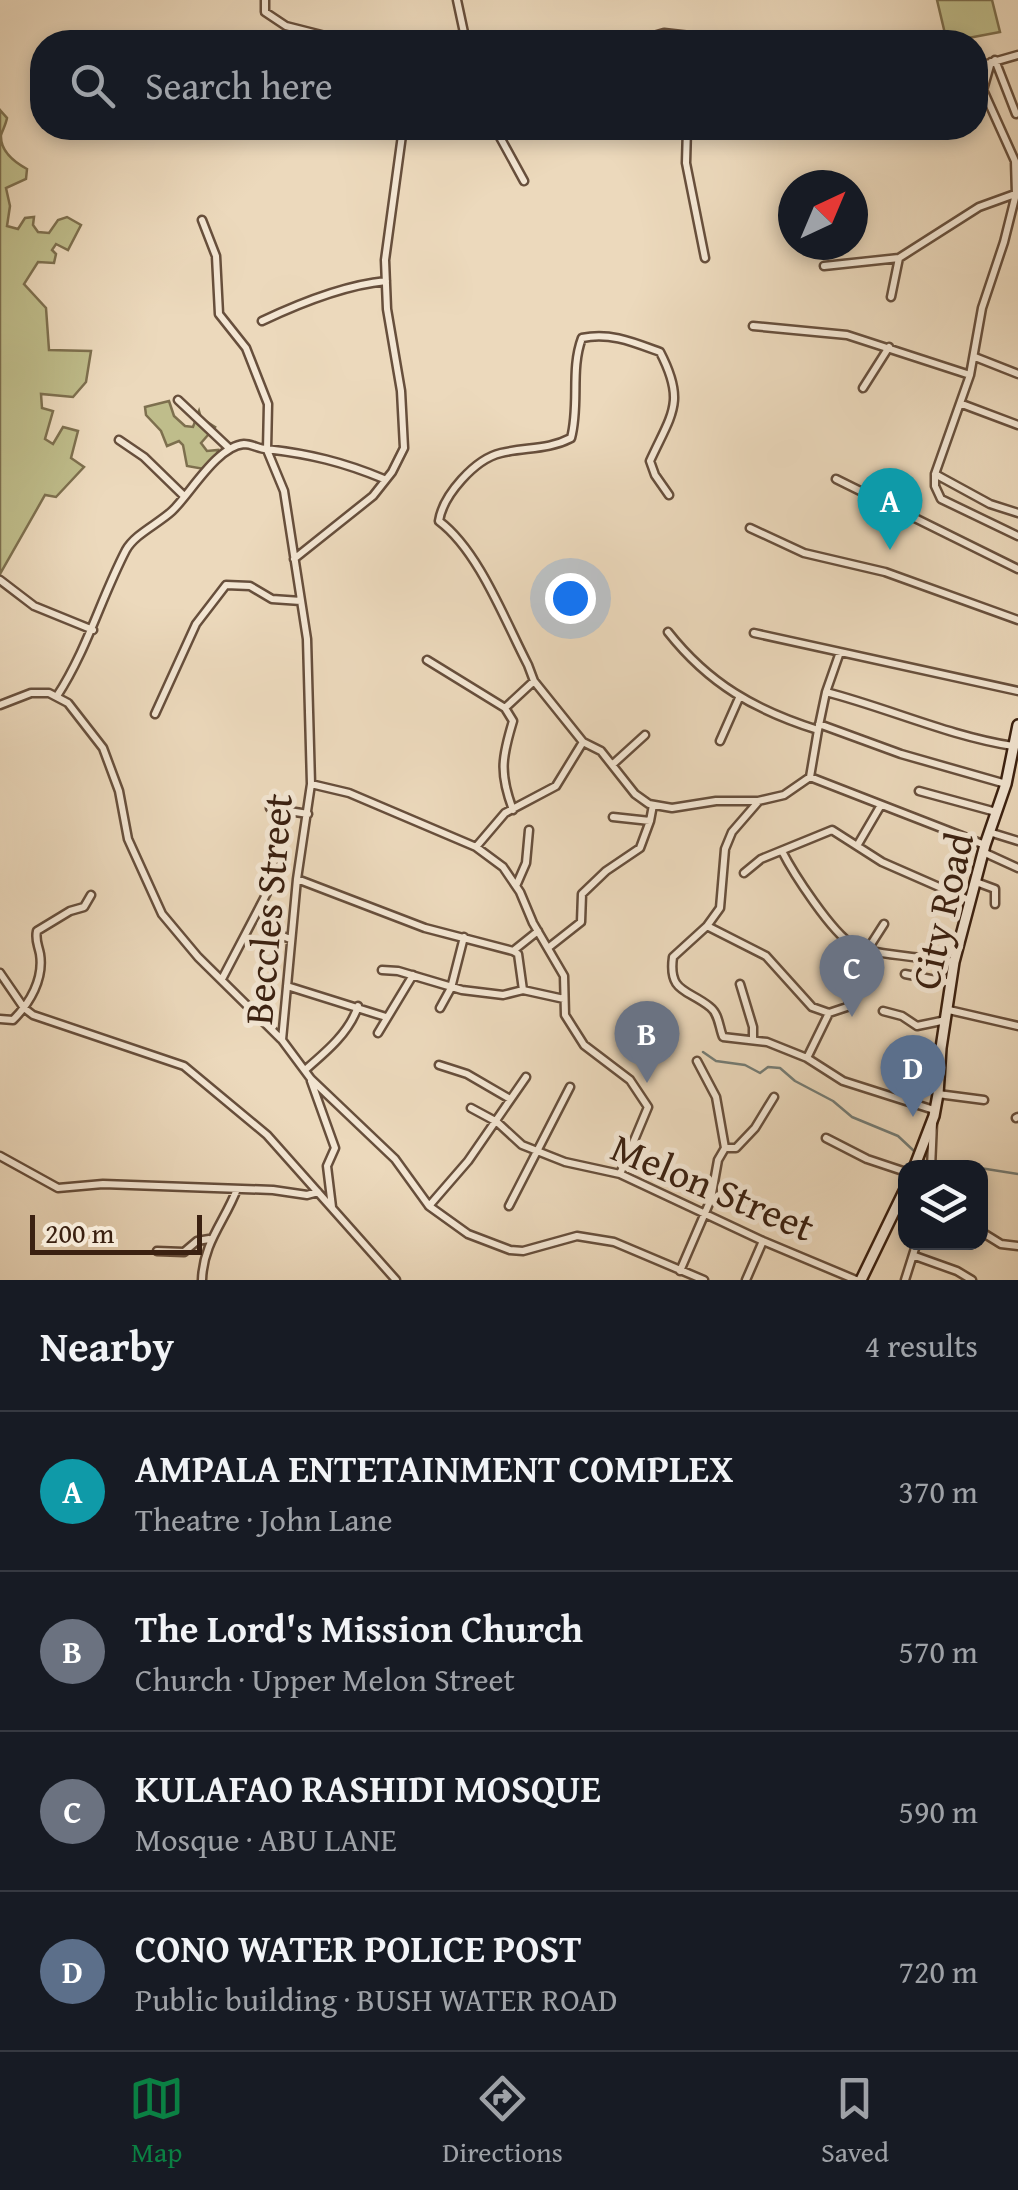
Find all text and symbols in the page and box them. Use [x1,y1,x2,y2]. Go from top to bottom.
search box [30,30,988,140]
text: Search here [145,57,333,113]
icon: search [65,58,120,113]
north arrow [778,170,868,260]
pin: A [858,468,922,550]
your location [545,573,596,624]
street label: Beccles Street [228,791,307,1027]
street label: City Road [895,826,988,995]
pin: C [820,934,884,1017]
pin: B [614,1000,680,1083]
pin: D [880,1034,946,1117]
street label: Melon Street [602,1117,824,1256]
map controls [898,1160,988,1250]
button: layers [898,1160,988,1250]
scale bar [30,1210,202,1254]
text: 200 m [45,1212,114,1253]
text: Nearby [40,1315,174,1376]
text: 4 results [865,1322,978,1369]
text: AMPALA ENTETAINMENT COMPLEX [135,1440,733,1496]
text: A [62,1468,83,1515]
text: 370 m [899,1468,978,1515]
text: Theatre · John Lane [135,1496,393,1543]
text: The Lord's Mission Church [135,1600,583,1656]
text: B [63,1628,82,1675]
text: 570 m [899,1628,978,1675]
text: Church · Upper Melon Street [135,1656,515,1703]
text: KULAFAO RASHIDI MOSQUE [135,1760,601,1816]
text: C [63,1788,82,1835]
text: 590 m [899,1788,978,1835]
text: Mosque · ABU LANE [135,1816,397,1863]
text: CONO WATER POLICE POST [135,1920,582,1976]
text: D [62,1948,83,1995]
text: 720 m [899,1948,978,1995]
text: Public building · BUSH WATER ROAD [135,1976,618,2023]
tab: Map [129,2071,184,2172]
tab: Directions [442,2071,563,2172]
tab: Saved [821,2071,889,2172]

